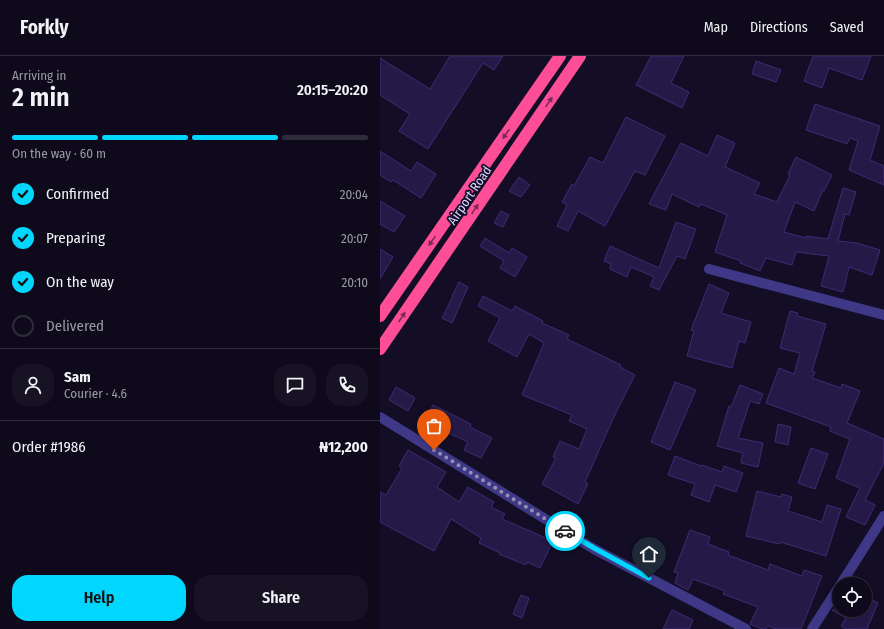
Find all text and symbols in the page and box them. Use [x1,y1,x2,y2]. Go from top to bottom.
text: Forkly [20,16,69,39]
text: Map [704,19,728,36]
text: Directions [750,19,808,36]
text: Saved [830,19,864,36]
text: Arriving in [12,68,66,83]
text: 20:15–20:20 [297,81,368,99]
text: 2 min [12,82,70,113]
one-way arrow [545,97,553,107]
one-way arrow [502,129,510,139]
text: On the way · 60 m [12,146,106,161]
street label: Airport Road [444,163,494,227]
icon: check [12,183,34,205]
text: Confirmed [46,185,109,203]
text: 20:04 [340,187,368,202]
one-way arrow [471,204,479,215]
icon: check [12,227,34,249]
text: Preparing [46,229,105,247]
text: 20:07 [341,231,368,246]
one-way arrow [428,236,436,246]
icon: check [12,271,34,293]
text: On the way [46,273,114,291]
text: 20:10 [341,275,368,290]
one-way arrow [398,311,406,322]
text: Delivered [46,317,104,335]
button: person [12,364,54,406]
button: chat [274,364,316,406]
button: phone [326,364,368,406]
text: Sam [64,368,91,386]
text: Courier · 4.6 [64,386,127,401]
pin [417,409,451,450]
icon: bag [423,415,445,437]
text: Order #1986 [12,438,86,456]
text: ₦12,200 [319,438,368,456]
courier [545,511,585,551]
icon: car [554,520,576,542]
pin [632,537,666,578]
icon: home [638,543,660,565]
button: Help [12,575,186,621]
button: Share [194,575,368,621]
map controls [832,577,872,617]
button: locate [832,577,872,617]

